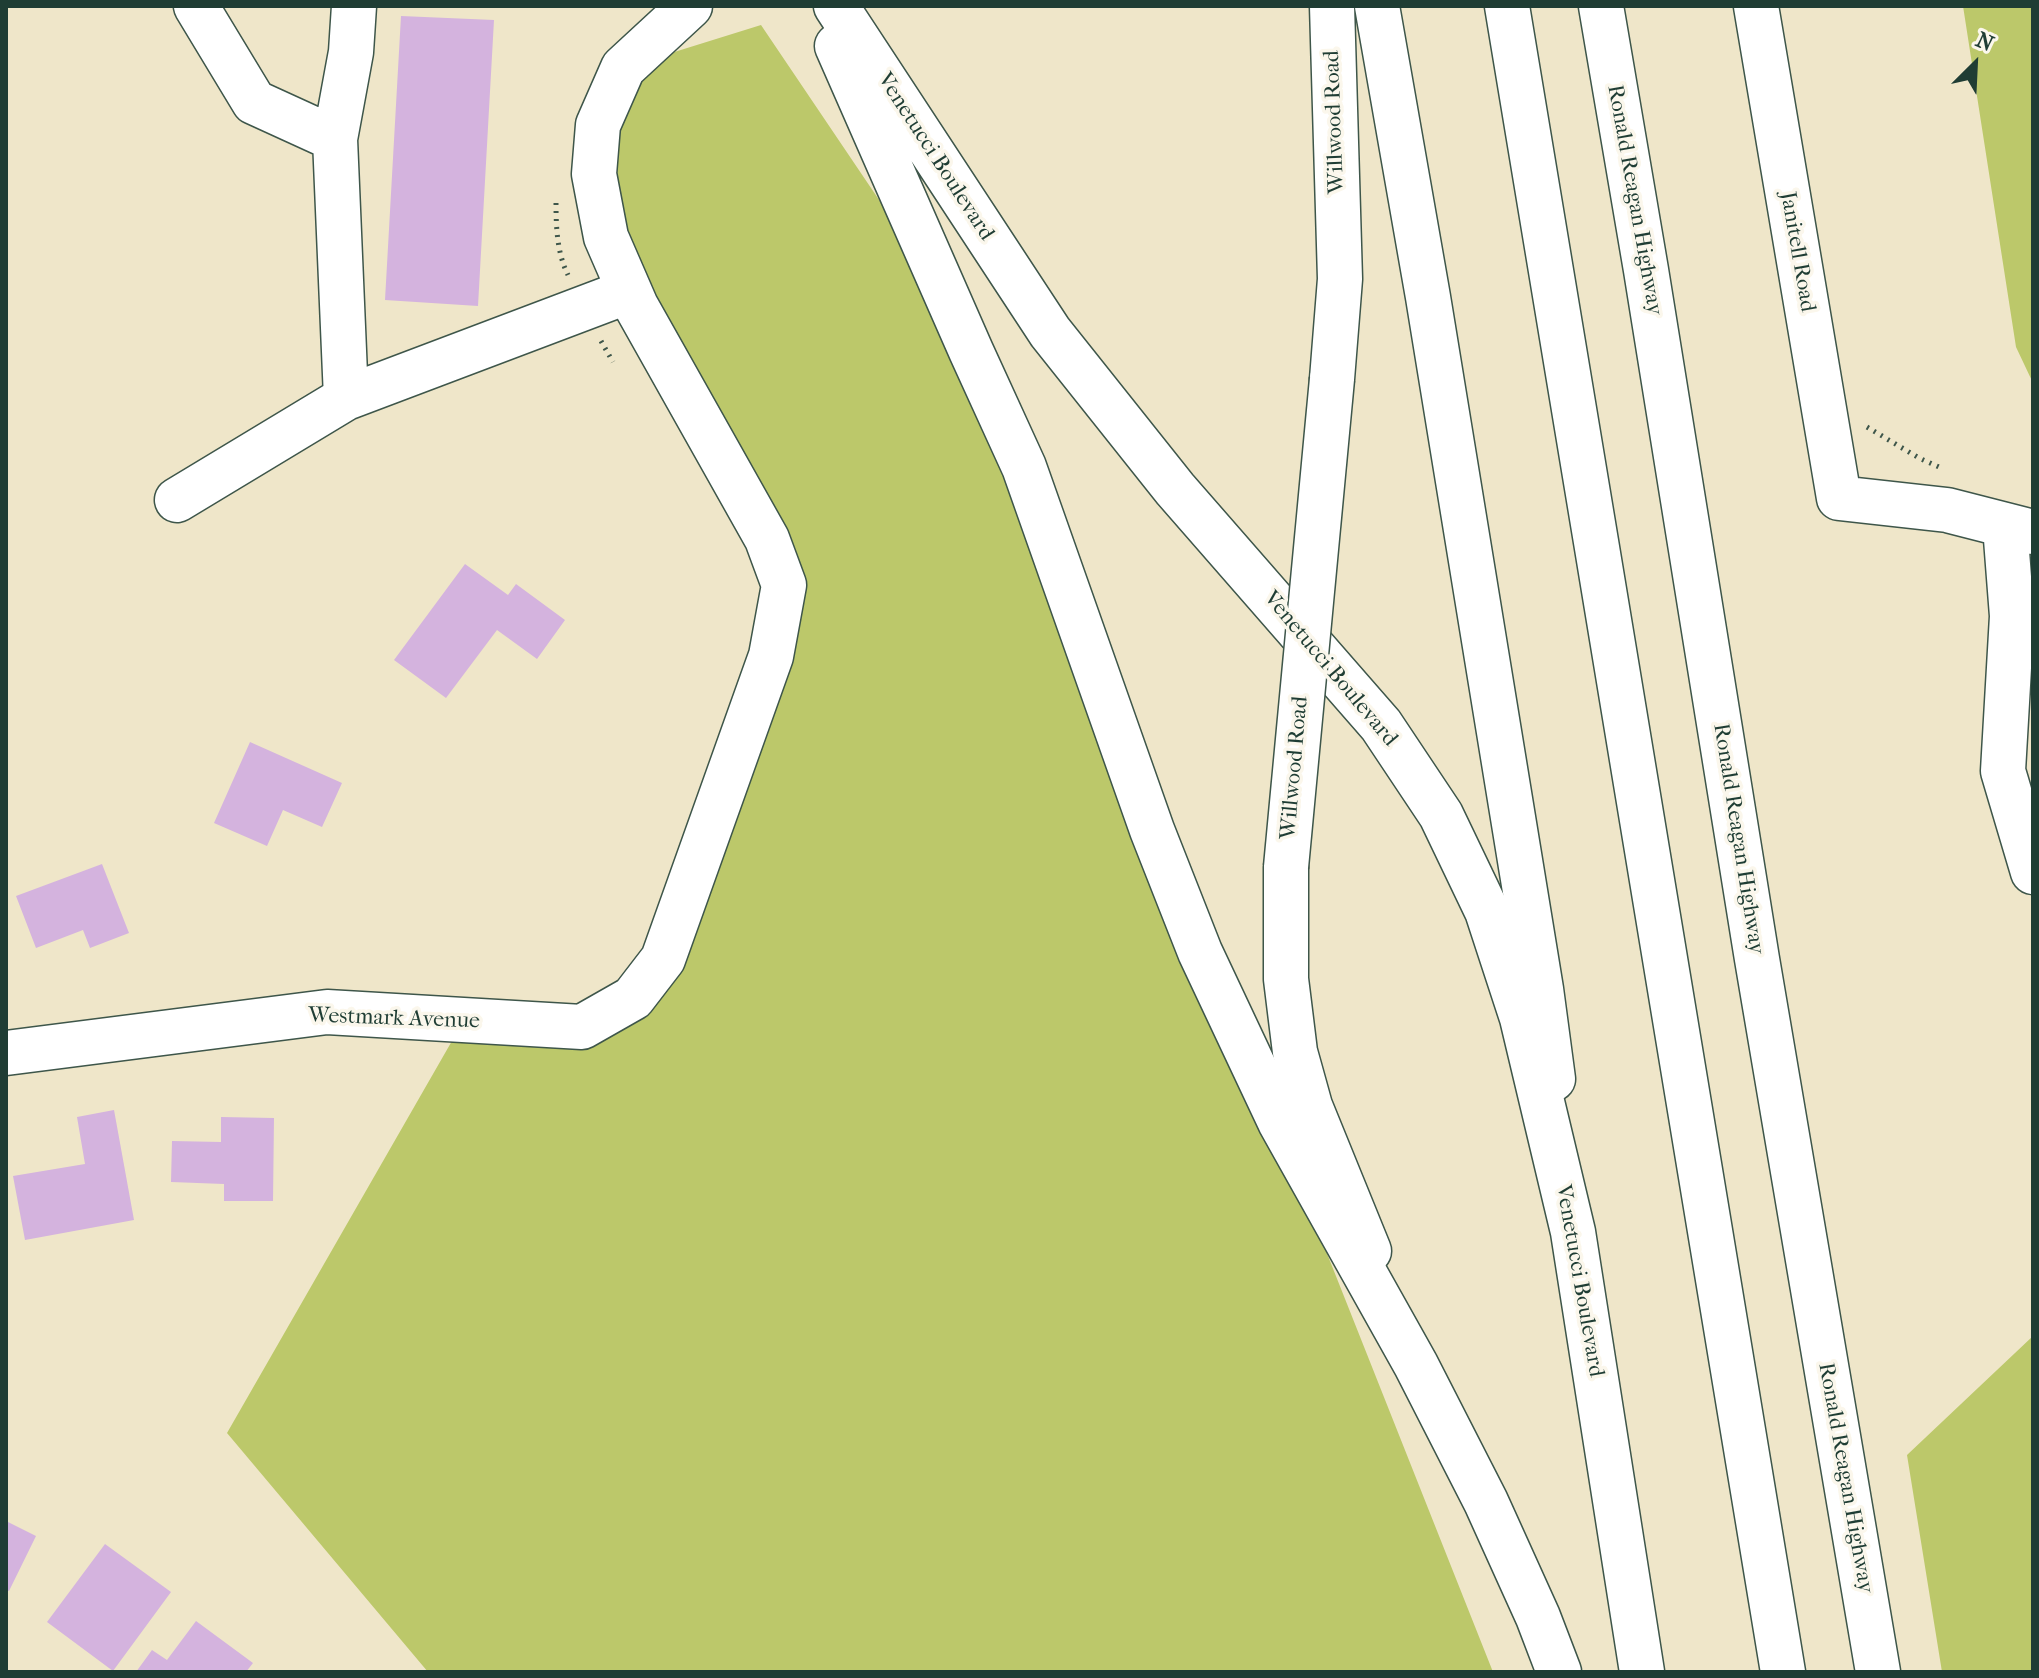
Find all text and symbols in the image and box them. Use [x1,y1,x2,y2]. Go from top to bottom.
north arrow [1935,24,2015,104]
text: N [1972,27,1998,57]
street label: Willwood Road [1319,50,1351,194]
street label: Venetucci Boulevard [871,68,999,246]
street label: Ronald Reagan Highway [1601,83,1667,317]
street label: Janitell Road [1773,190,1821,314]
street label: Venetucci Boulevard [1257,586,1403,752]
street label: Willwood Road [1276,695,1314,841]
street label: Ronald Reagan Highway [1707,722,1769,956]
street label: Westmark Avenue [308,1003,480,1035]
street label: Venetucci Boulevard [1549,1183,1609,1379]
street label: Ronald Reagan Highway [1812,1361,1878,1595]

